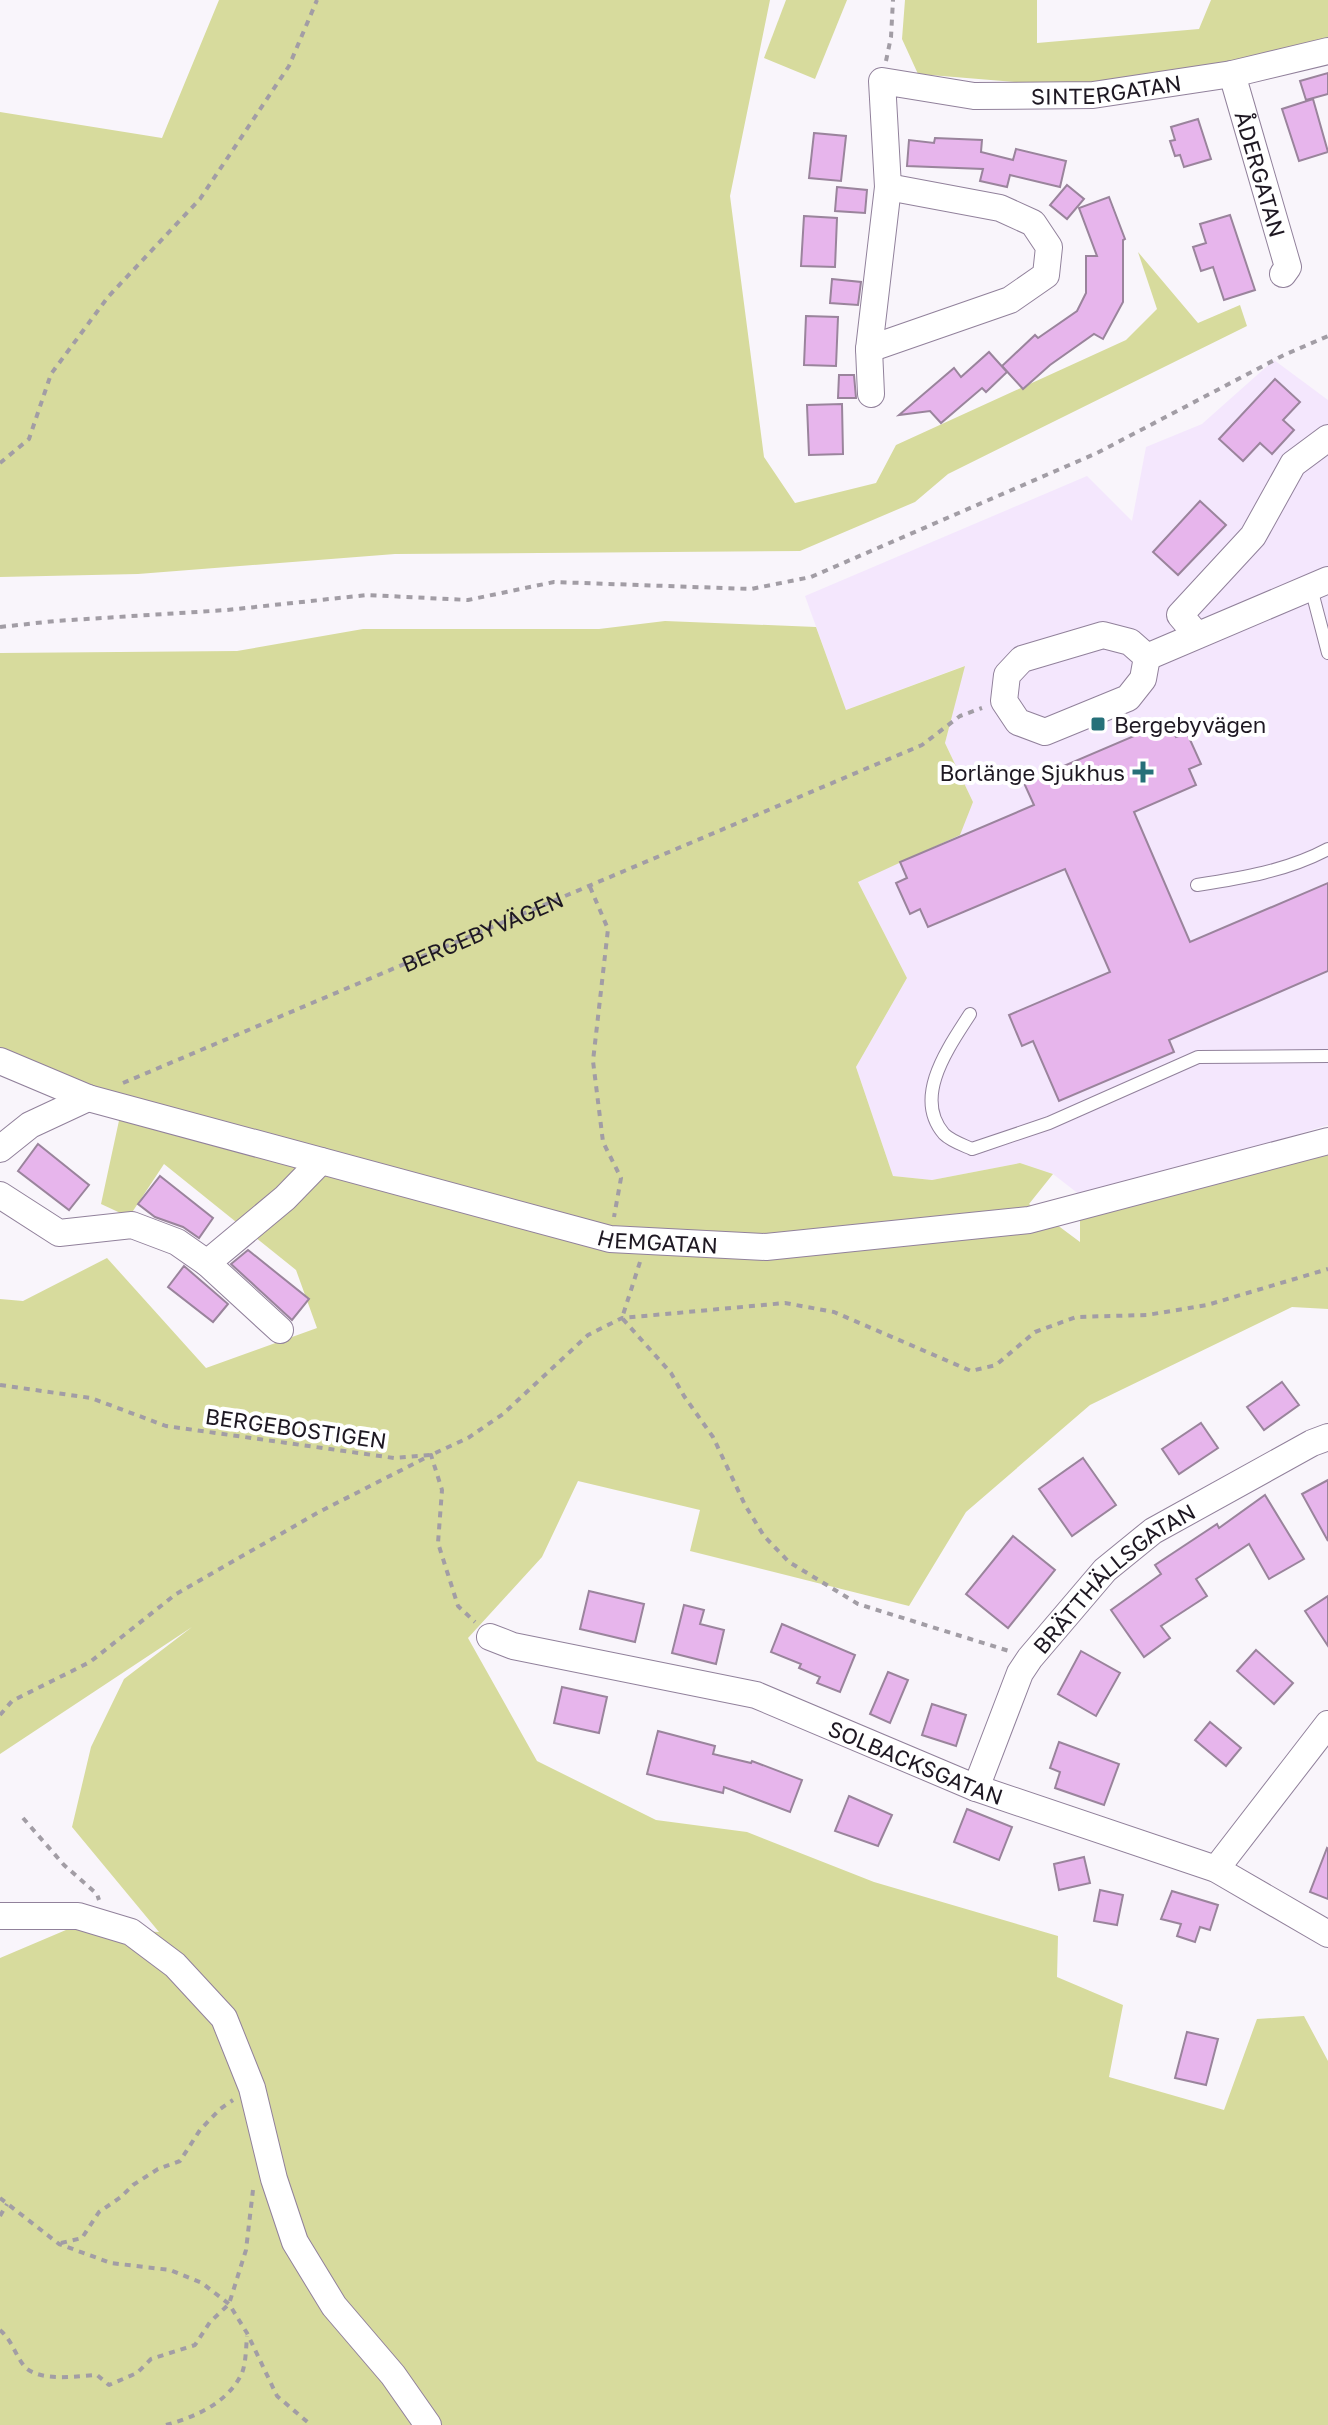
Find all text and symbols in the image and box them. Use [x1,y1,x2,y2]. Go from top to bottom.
street label: SINTERGATAN [1031,68,1183,109]
street label: ÅDERGATAN [1230,108,1292,240]
place label: Bergebyvägen [1114,711,1266,738]
marker: Bergebyvägen [1089,715,1107,733]
place label: Borlänge Sjukhus [939,759,1125,786]
marker: Borlänge Sjukhus [1132,761,1154,783]
street label: BERGEBYVÄGEN [397,885,567,977]
street label: HEMGATAN [594,1223,719,1258]
street label: BERGEBOSTIGEN [203,1402,389,1454]
street label: BRÄTTHÄLLSGATAN [1027,1497,1199,1659]
street label: SOLBACKSGATAN [824,1714,1007,1810]

